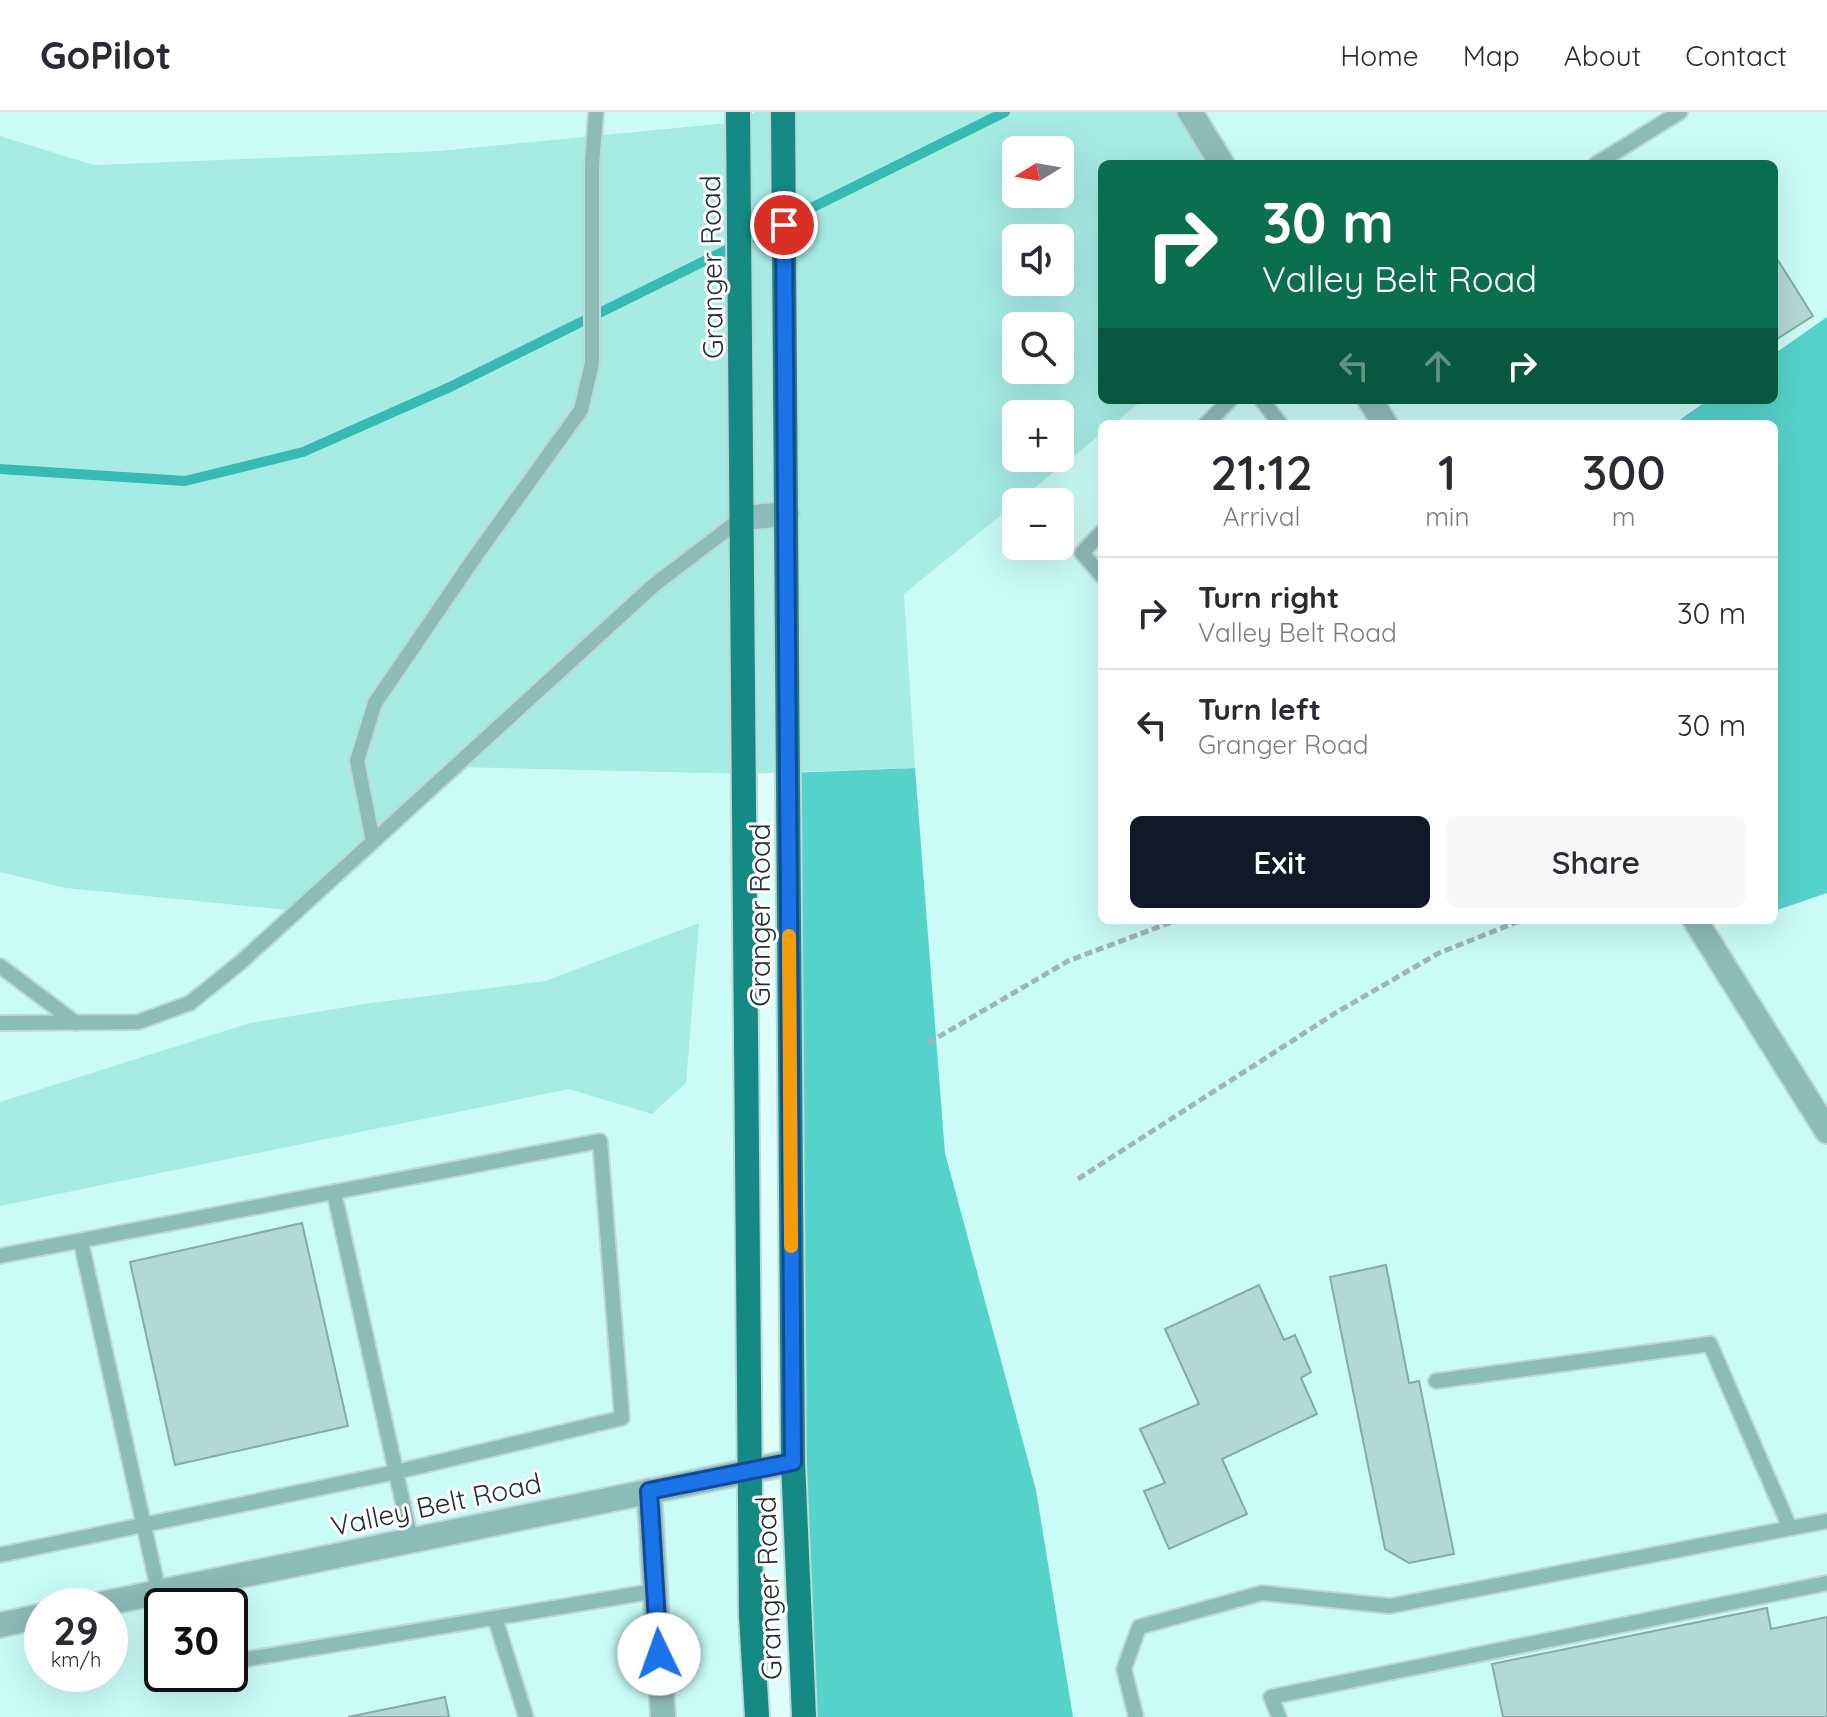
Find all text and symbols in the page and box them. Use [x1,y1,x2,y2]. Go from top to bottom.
text: GoPilot [40,31,171,79]
text: Home [1340,38,1419,73]
text: Map [1463,38,1520,73]
text: About [1564,38,1641,73]
text: Contact [1685,38,1787,73]
north arrow [1002,136,1074,208]
map controls [1002,136,1074,560]
street label: Granger Road [692,175,730,359]
text: 30 m [1262,187,1394,257]
pin [750,191,818,259]
icon: right [1130,192,1234,296]
icon: arrive [762,203,806,247]
button: sound [1002,224,1074,296]
text: Valley Belt Road [1262,256,1537,301]
button: search [1002,312,1074,384]
icon: left [1332,344,1376,388]
icon: ahead [1416,344,1460,388]
icon: right [1500,344,1544,388]
button: + [1002,400,1074,472]
text: 21:12 [1210,442,1313,502]
text: 1 [1438,442,1457,502]
text: 300 [1582,442,1666,502]
button: − [1002,488,1074,560]
text: Arrival [1223,500,1301,533]
text: min [1425,500,1469,533]
text: m [1612,500,1636,533]
text: Turn right [1198,578,1339,616]
icon: right [1130,591,1174,635]
text: 30 m [1677,594,1746,632]
text: Valley Belt Road [1198,616,1397,649]
text: Turn left [1198,690,1321,728]
icon: left [1130,703,1174,747]
text: 30 m [1677,706,1746,744]
text: Granger Road [1198,728,1369,761]
button: Exit [1130,816,1430,908]
button: Share [1446,816,1746,908]
street label: Granger Road [742,823,777,1007]
street label: Valley Belt Road [328,1465,544,1543]
street label: Granger Road [747,1496,789,1680]
speed limit sign: 30 [144,1588,248,1692]
text: 29 [53,1605,99,1655]
position arrow [617,1612,701,1696]
text: km/h [51,1647,101,1672]

